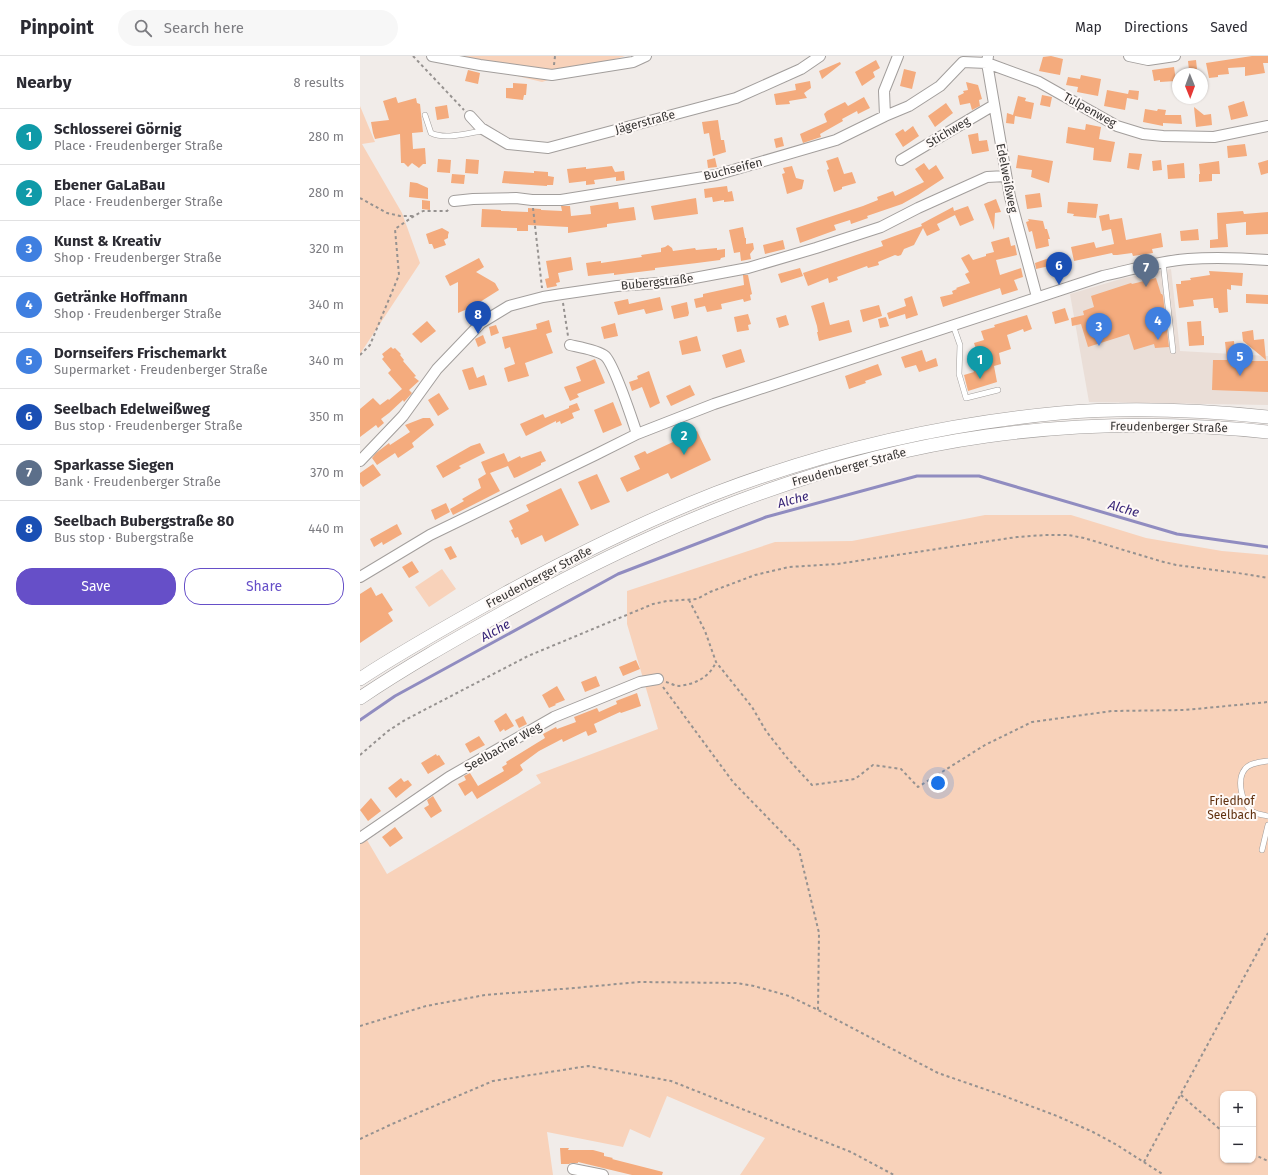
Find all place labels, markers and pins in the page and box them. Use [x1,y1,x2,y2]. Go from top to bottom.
pin: 6 [1046,252,1072,285]
pin: 7 [1133,254,1159,287]
pin: 8 [465,301,491,334]
pin: 4 [1145,307,1171,340]
pin: 3 [1086,313,1112,346]
pin: 5 [1227,343,1253,376]
pin: 1 [967,346,993,379]
pin: 2 [671,422,697,455]

